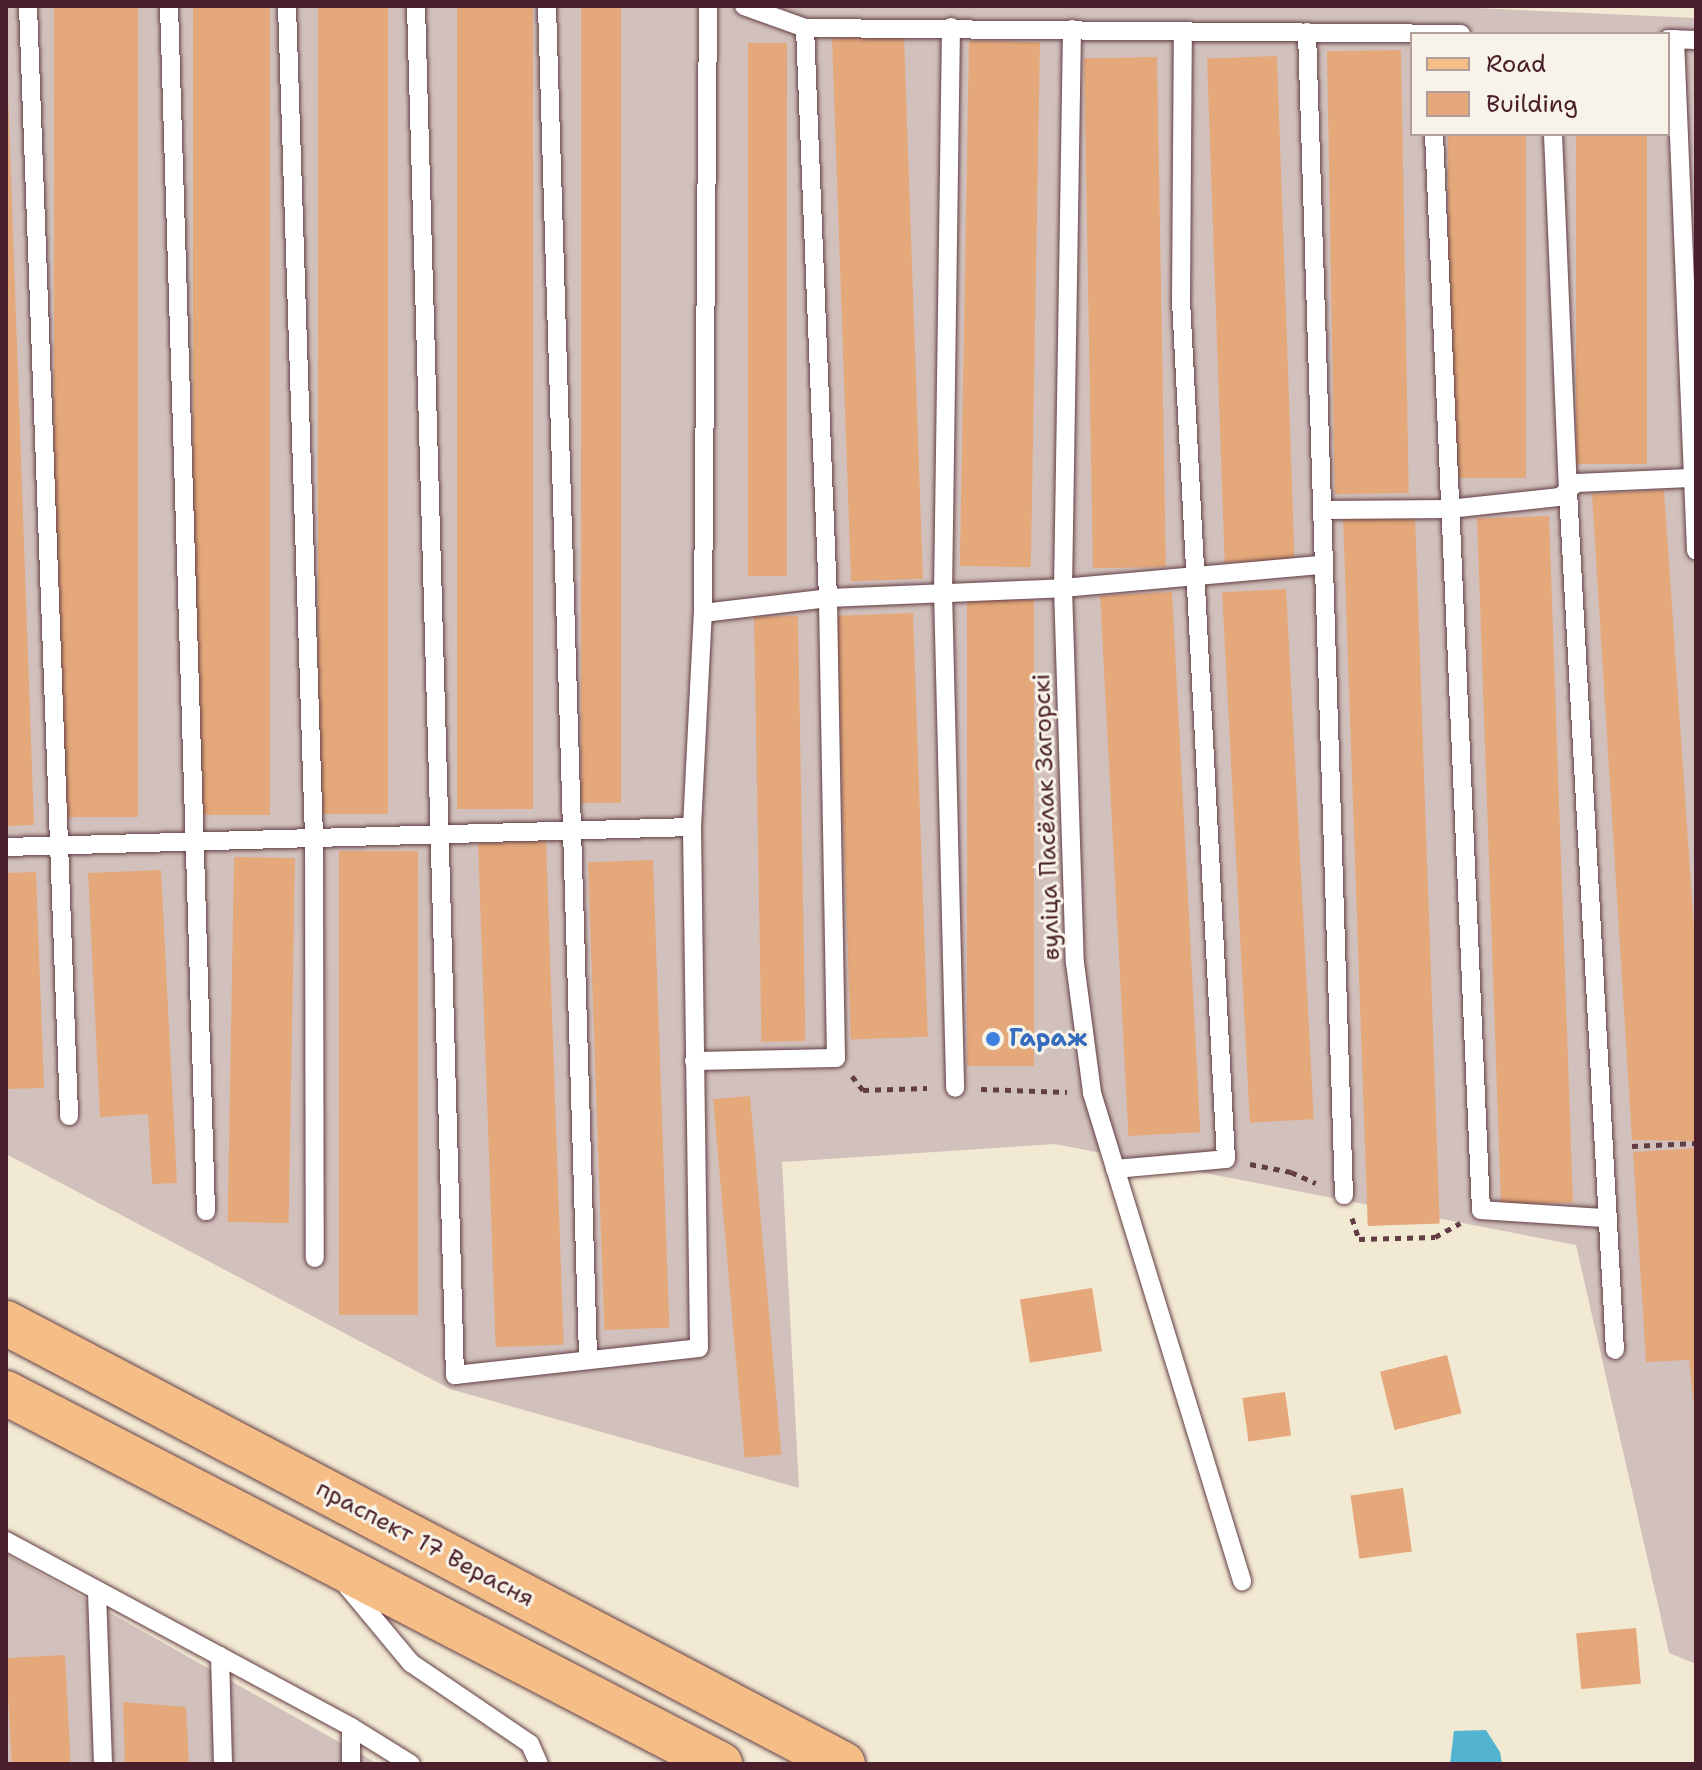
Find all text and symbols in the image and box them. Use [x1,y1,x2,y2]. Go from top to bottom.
legend [1410,32,1670,136]
text: Road [1486,48,1546,80]
text: Building [1486,88,1578,120]
street label: вуліца Пасёлак Загорскі [1028,673,1066,961]
place label: Гараж [1009,1025,1087,1053]
marker: Гараж [984,1030,1002,1048]
street label: праспект 17 Верасня [311,1474,539,1614]

